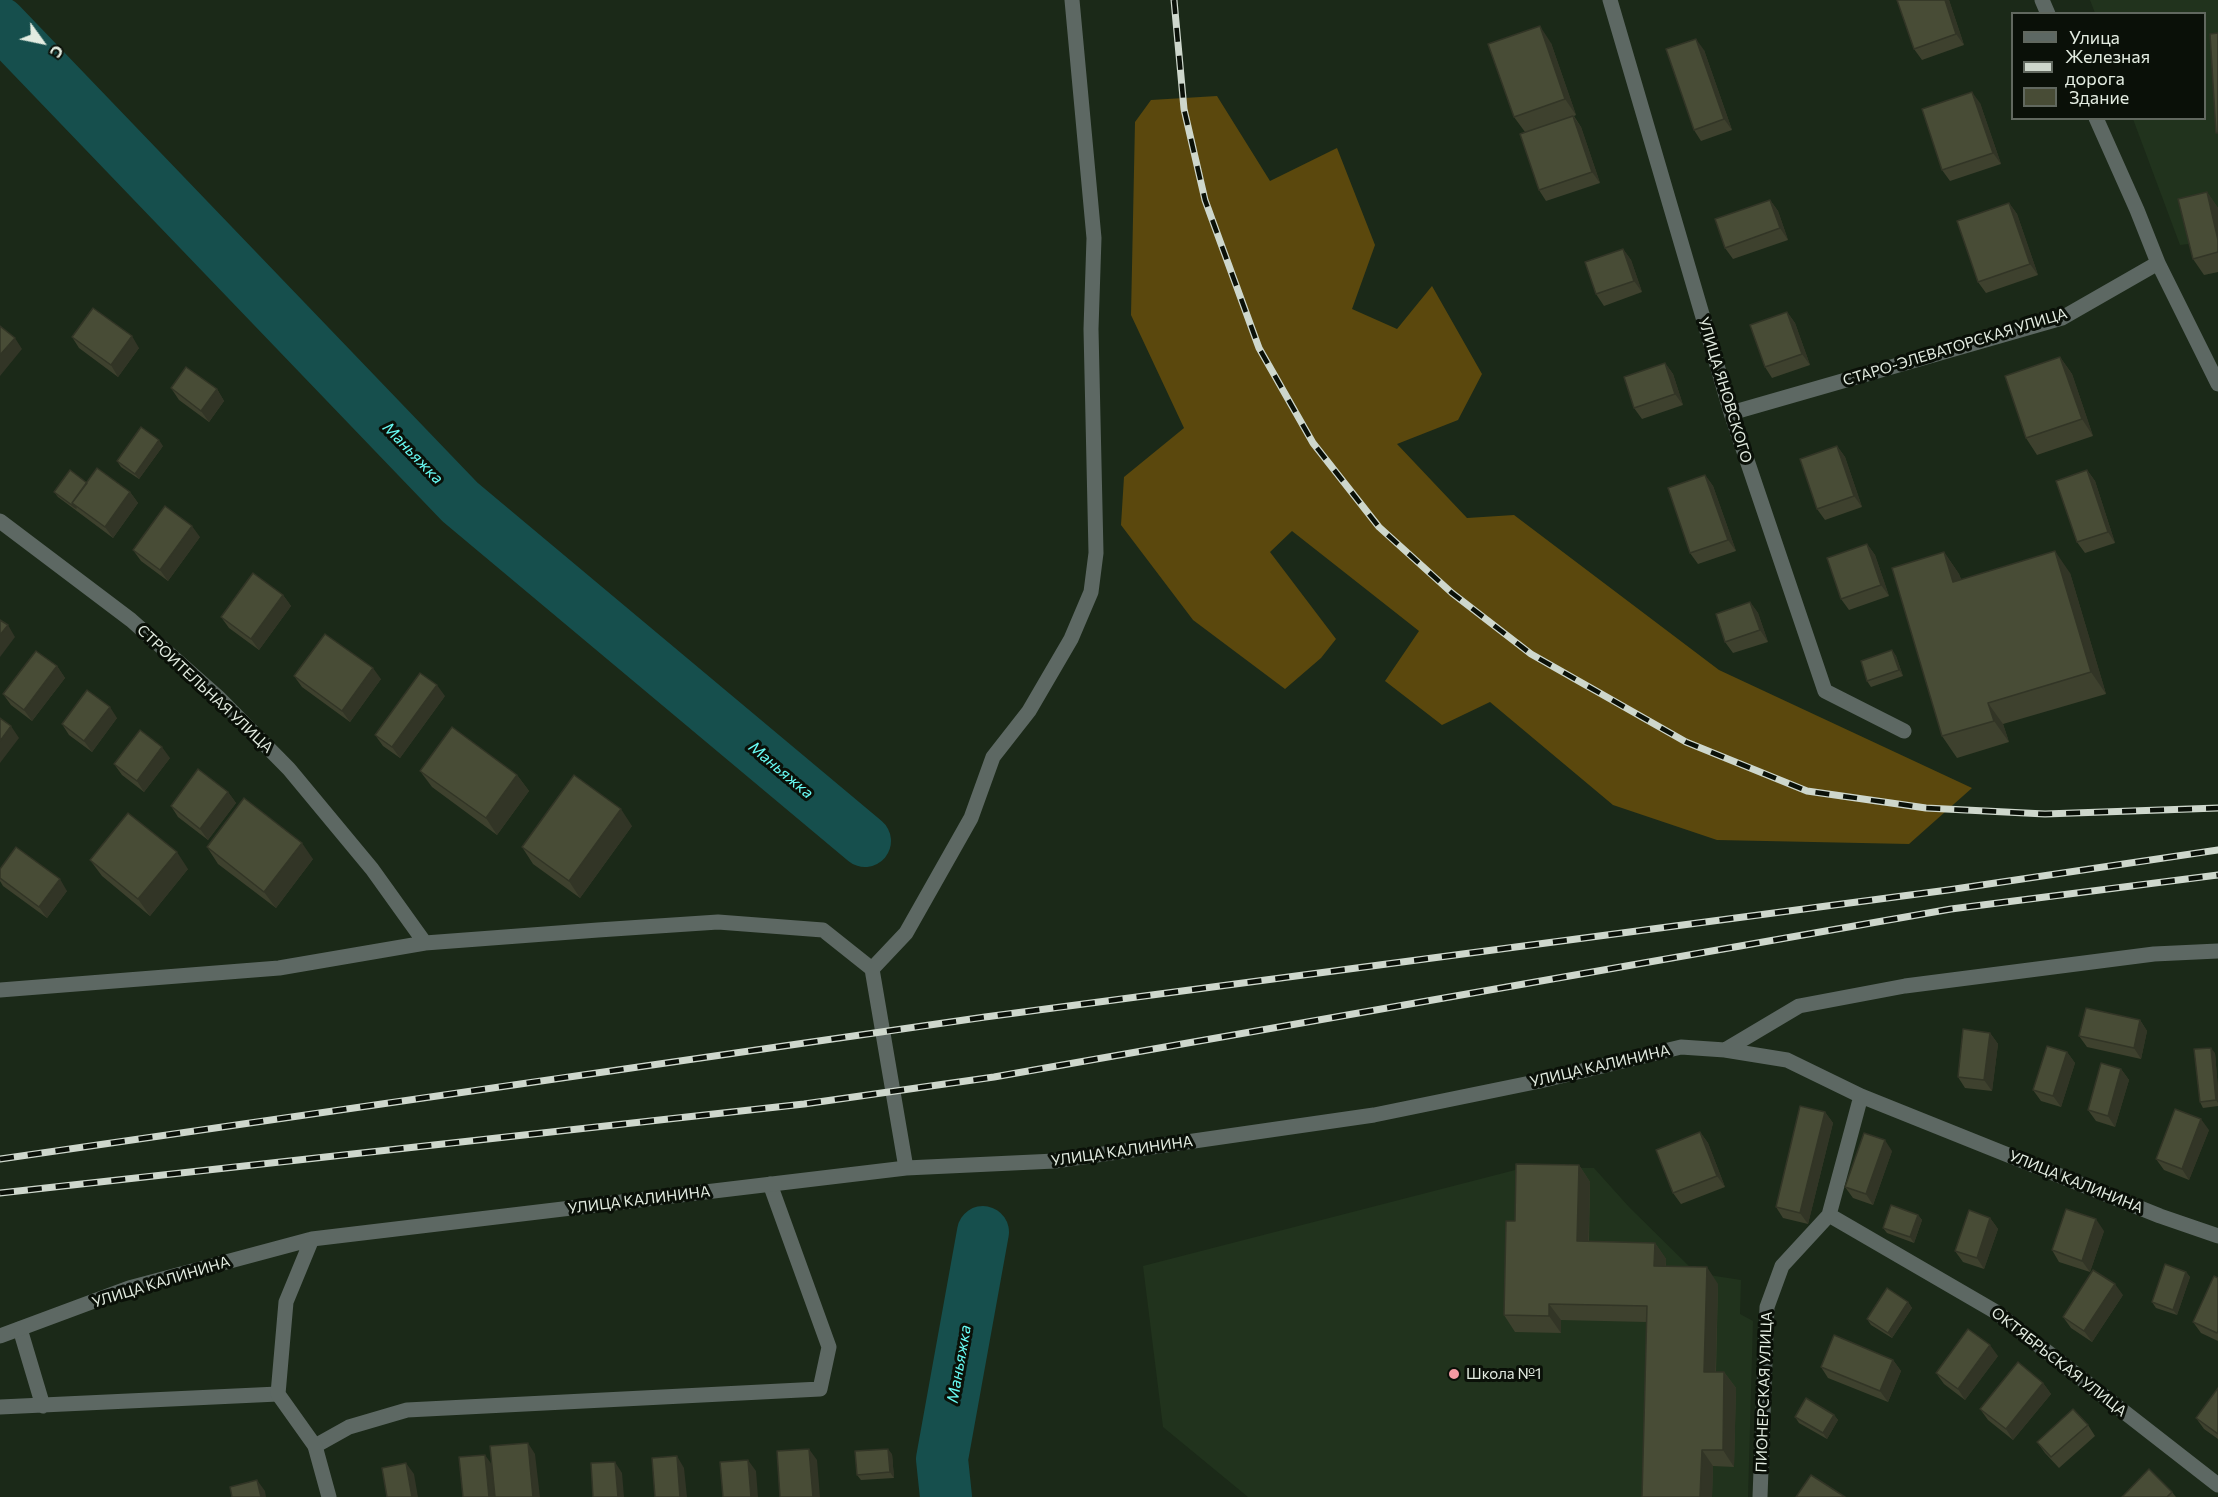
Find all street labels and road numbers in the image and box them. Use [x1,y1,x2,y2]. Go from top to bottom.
street label: СТАРО-ЭЛЕВАТОРСКАЯ УЛИЦА [1841,304,2069,390]
street label: УЛИЦА ЯНОВСКОГО [1694,315,1756,465]
street label: СТРОИТЕЛЬНАЯ УЛИЦА [133,621,277,757]
street label: УЛИЦА КАЛИНИНА [1528,1041,1672,1091]
street label: УЛИЦА КАЛИНИНА [1050,1132,1194,1170]
street label: УЛИЦА КАЛИНИНА [2006,1147,2146,1217]
street label: УЛИЦА КАЛИНИНА [567,1182,711,1218]
street label: УЛИЦА КАЛИНИНА [90,1252,232,1312]
street label: ОКТЯБРЬСКАЯ УЛИЦА [1988,1304,2130,1420]
street label: ПИОНЕРСКАЯ УЛИЦА [1752,1311,1776,1473]

